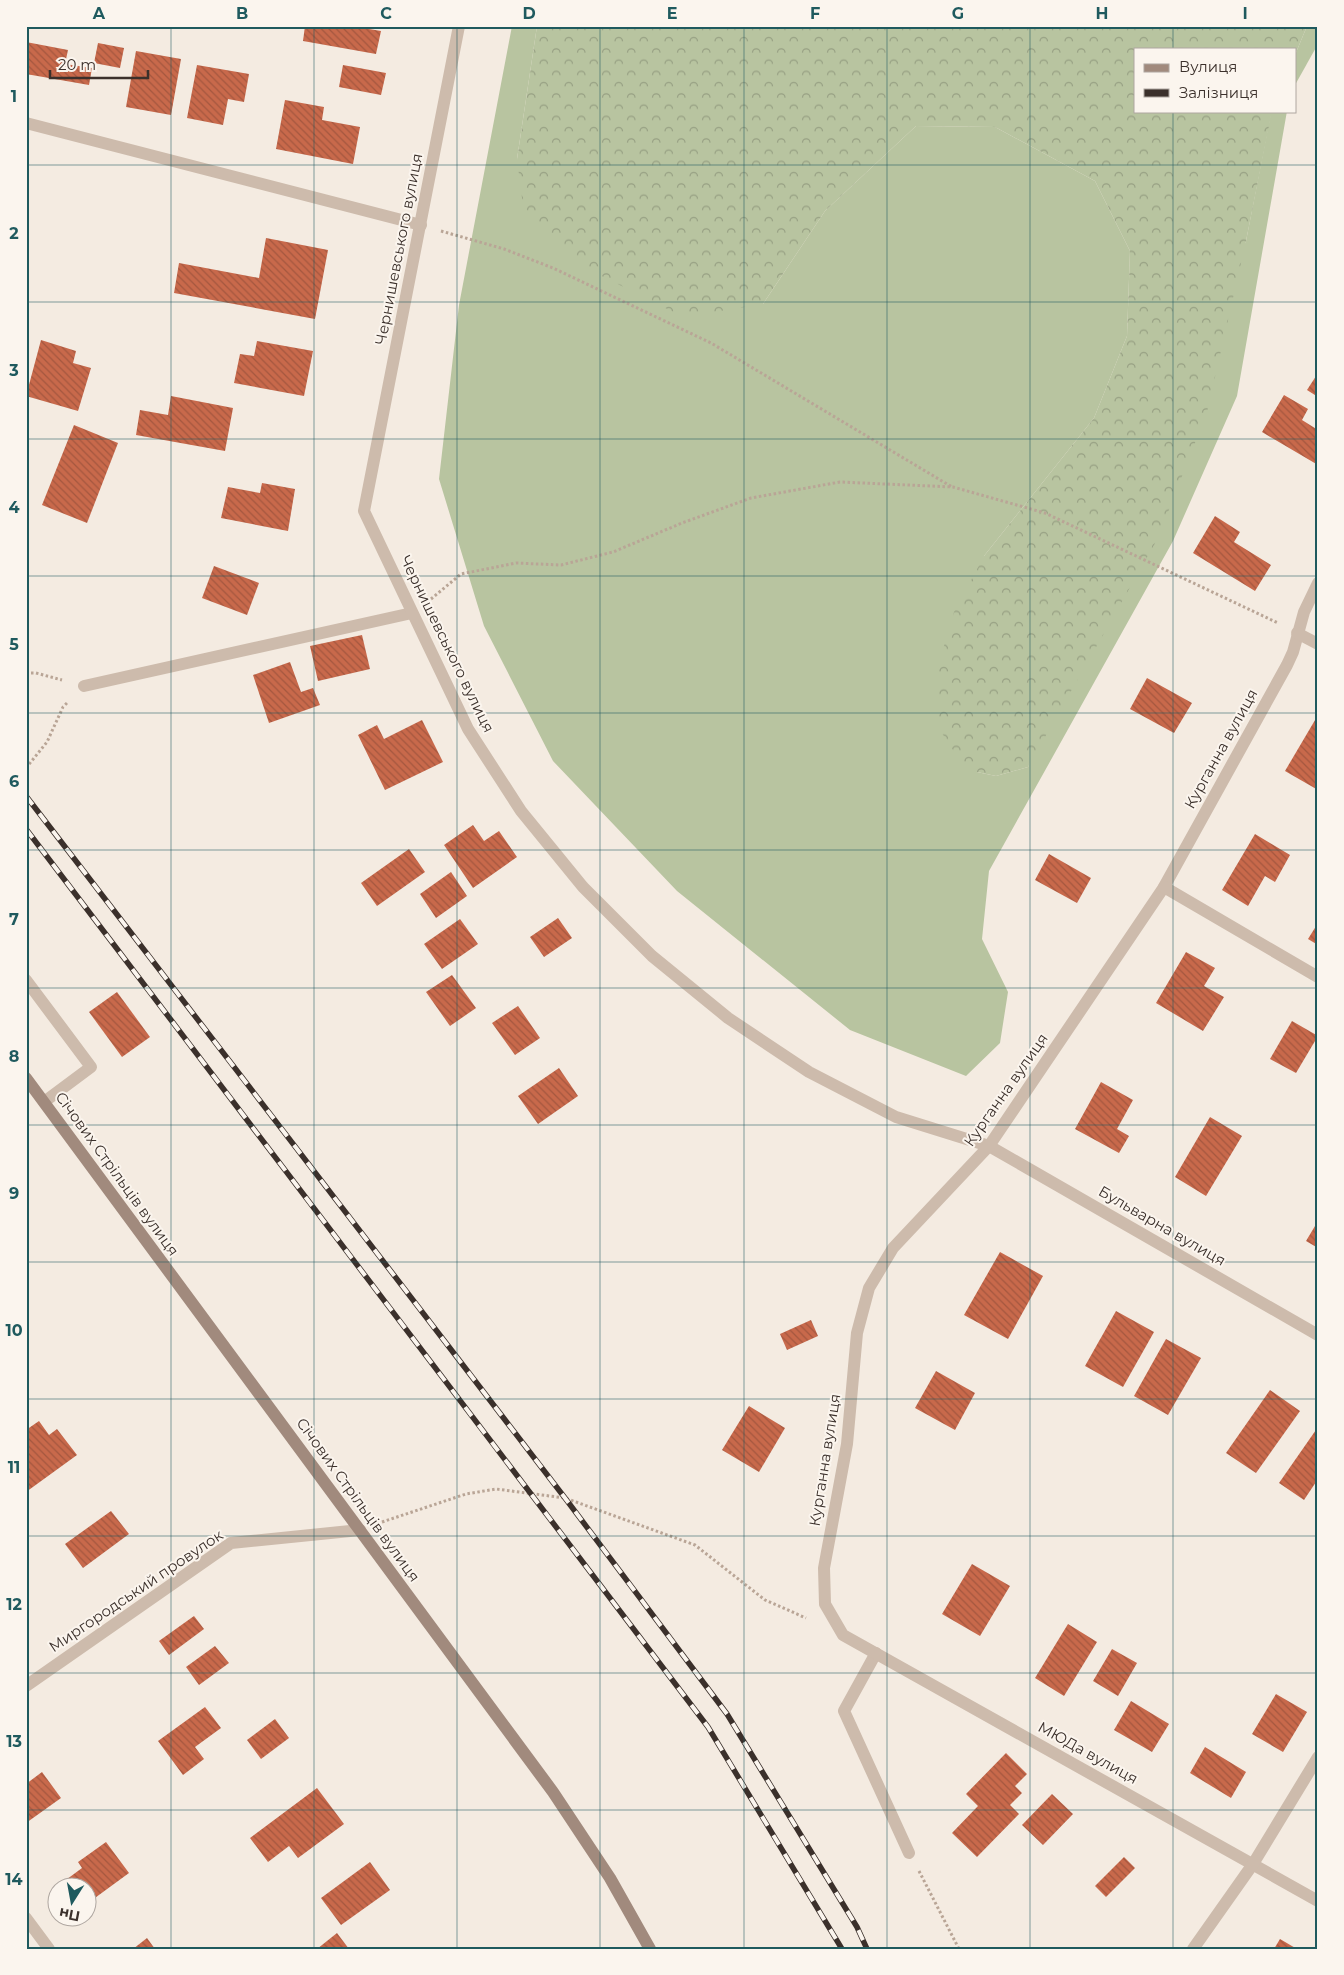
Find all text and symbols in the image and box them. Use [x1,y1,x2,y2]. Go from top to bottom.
text: A [92,4,106,23]
text: B [236,4,248,23]
text: C [380,4,392,23]
text: D [522,4,536,23]
text: E [667,4,677,23]
text: F [810,4,820,23]
text: G [952,4,964,23]
text: H [1096,4,1108,23]
text: I [1242,4,1248,23]
scale bar [50,48,148,80]
legend [1134,48,1296,112]
text: 20 m [58,55,96,74]
text: Вулиця [1179,57,1237,76]
text: Залізниця [1179,83,1258,102]
text: 1 [11,87,17,106]
street label: Чернишевського вулиця [371,152,426,346]
text: 2 [9,224,19,243]
text: 3 [8,361,19,380]
text: 4 [8,498,20,517]
street label: Чернишевського вулиця [396,552,499,735]
text: 5 [9,635,19,654]
street label: Курганна вулиця [1180,686,1261,812]
text: 6 [9,772,19,791]
text: 7 [9,910,19,929]
street label: Курганна вулиця [959,1029,1052,1150]
text: 8 [9,1047,19,1066]
street label: Січових Стрільців вулиця [51,1088,183,1259]
street label: Бульварна вулиця [1095,1181,1229,1270]
text: 9 [9,1184,19,1203]
text: 10 [5,1321,23,1340]
street label: Курганна вулиця [805,1392,844,1528]
street label: Січових Стрільців вулиця [292,1414,424,1585]
text: 11 [8,1458,20,1477]
street label: Миргородський провулок [45,1525,227,1656]
text: 12 [6,1595,22,1614]
street label: МЮДа вулиця [1035,1717,1142,1788]
text: 13 [6,1732,22,1751]
text: 14 [5,1870,23,1889]
north arrow [48,1878,98,1928]
text: Пн [57,1904,82,1926]

